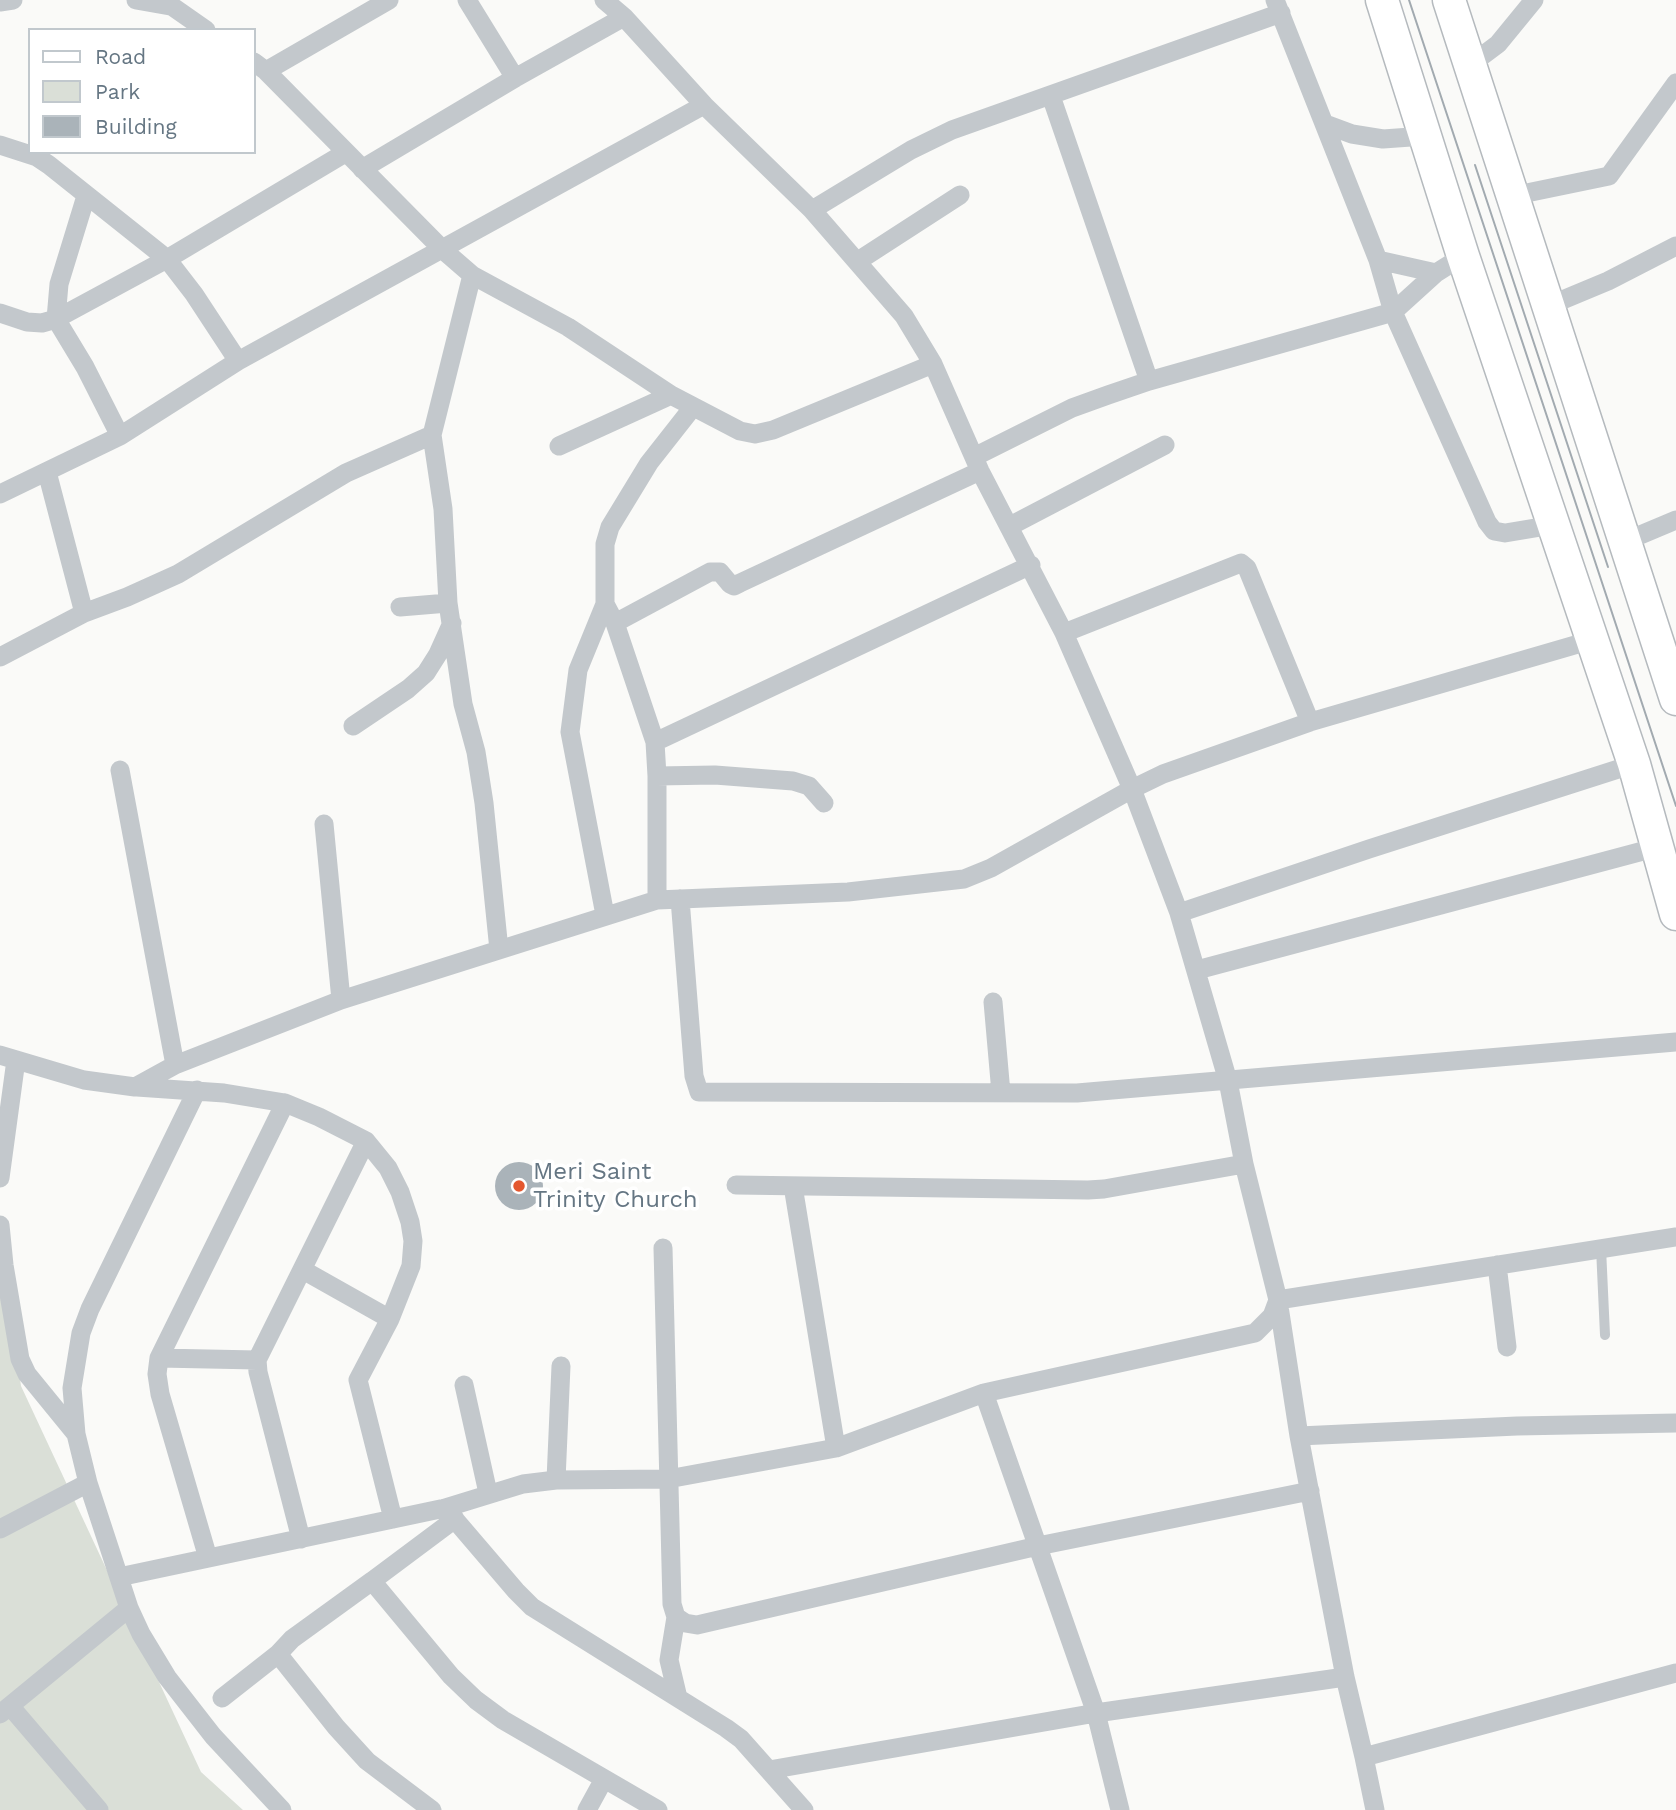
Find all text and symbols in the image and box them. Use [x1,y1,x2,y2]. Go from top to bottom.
legend [28,28,256,154]
text: Road [95,44,146,69]
text: Park [95,79,140,104]
text: Building [95,114,177,139]
place label: Meri Saint Trinity Church [533,1158,698,1214]
marker: Meri Saint Trinity Church [511,1178,527,1194]

